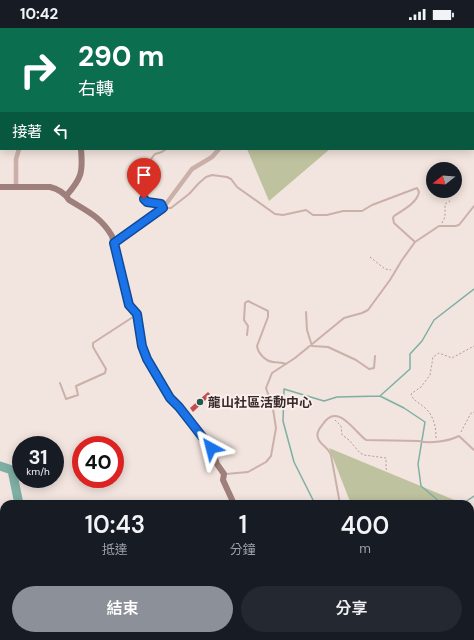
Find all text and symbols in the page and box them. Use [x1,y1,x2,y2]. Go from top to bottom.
text: 10:42 [20,4,58,24]
text: 290 m [78,38,164,75]
icon: right [12,44,64,96]
text: 右轉 [78,77,114,101]
icon: left [50,120,72,142]
text: 接著 [12,122,42,142]
pin [127,158,161,199]
north arrow [426,162,462,198]
map controls [426,162,462,198]
icon: arrive [133,164,155,186]
place label: 龍山社區活動中心 [208,394,312,411]
marker: 龍山社區活動中心 [195,397,205,407]
position arrow [190,427,232,469]
speed limit sign: 40 [72,436,124,488]
text: 31 [28,444,48,470]
text: km/h [26,465,50,478]
text: 10:43 [85,509,145,540]
text: 1 [239,509,247,540]
text: 400 [341,510,389,541]
text: m [359,540,371,557]
text: 抵達 [102,541,128,558]
text: 分鐘 [230,541,256,558]
button: 結束 [12,586,233,632]
button: 分享 [241,586,462,632]

